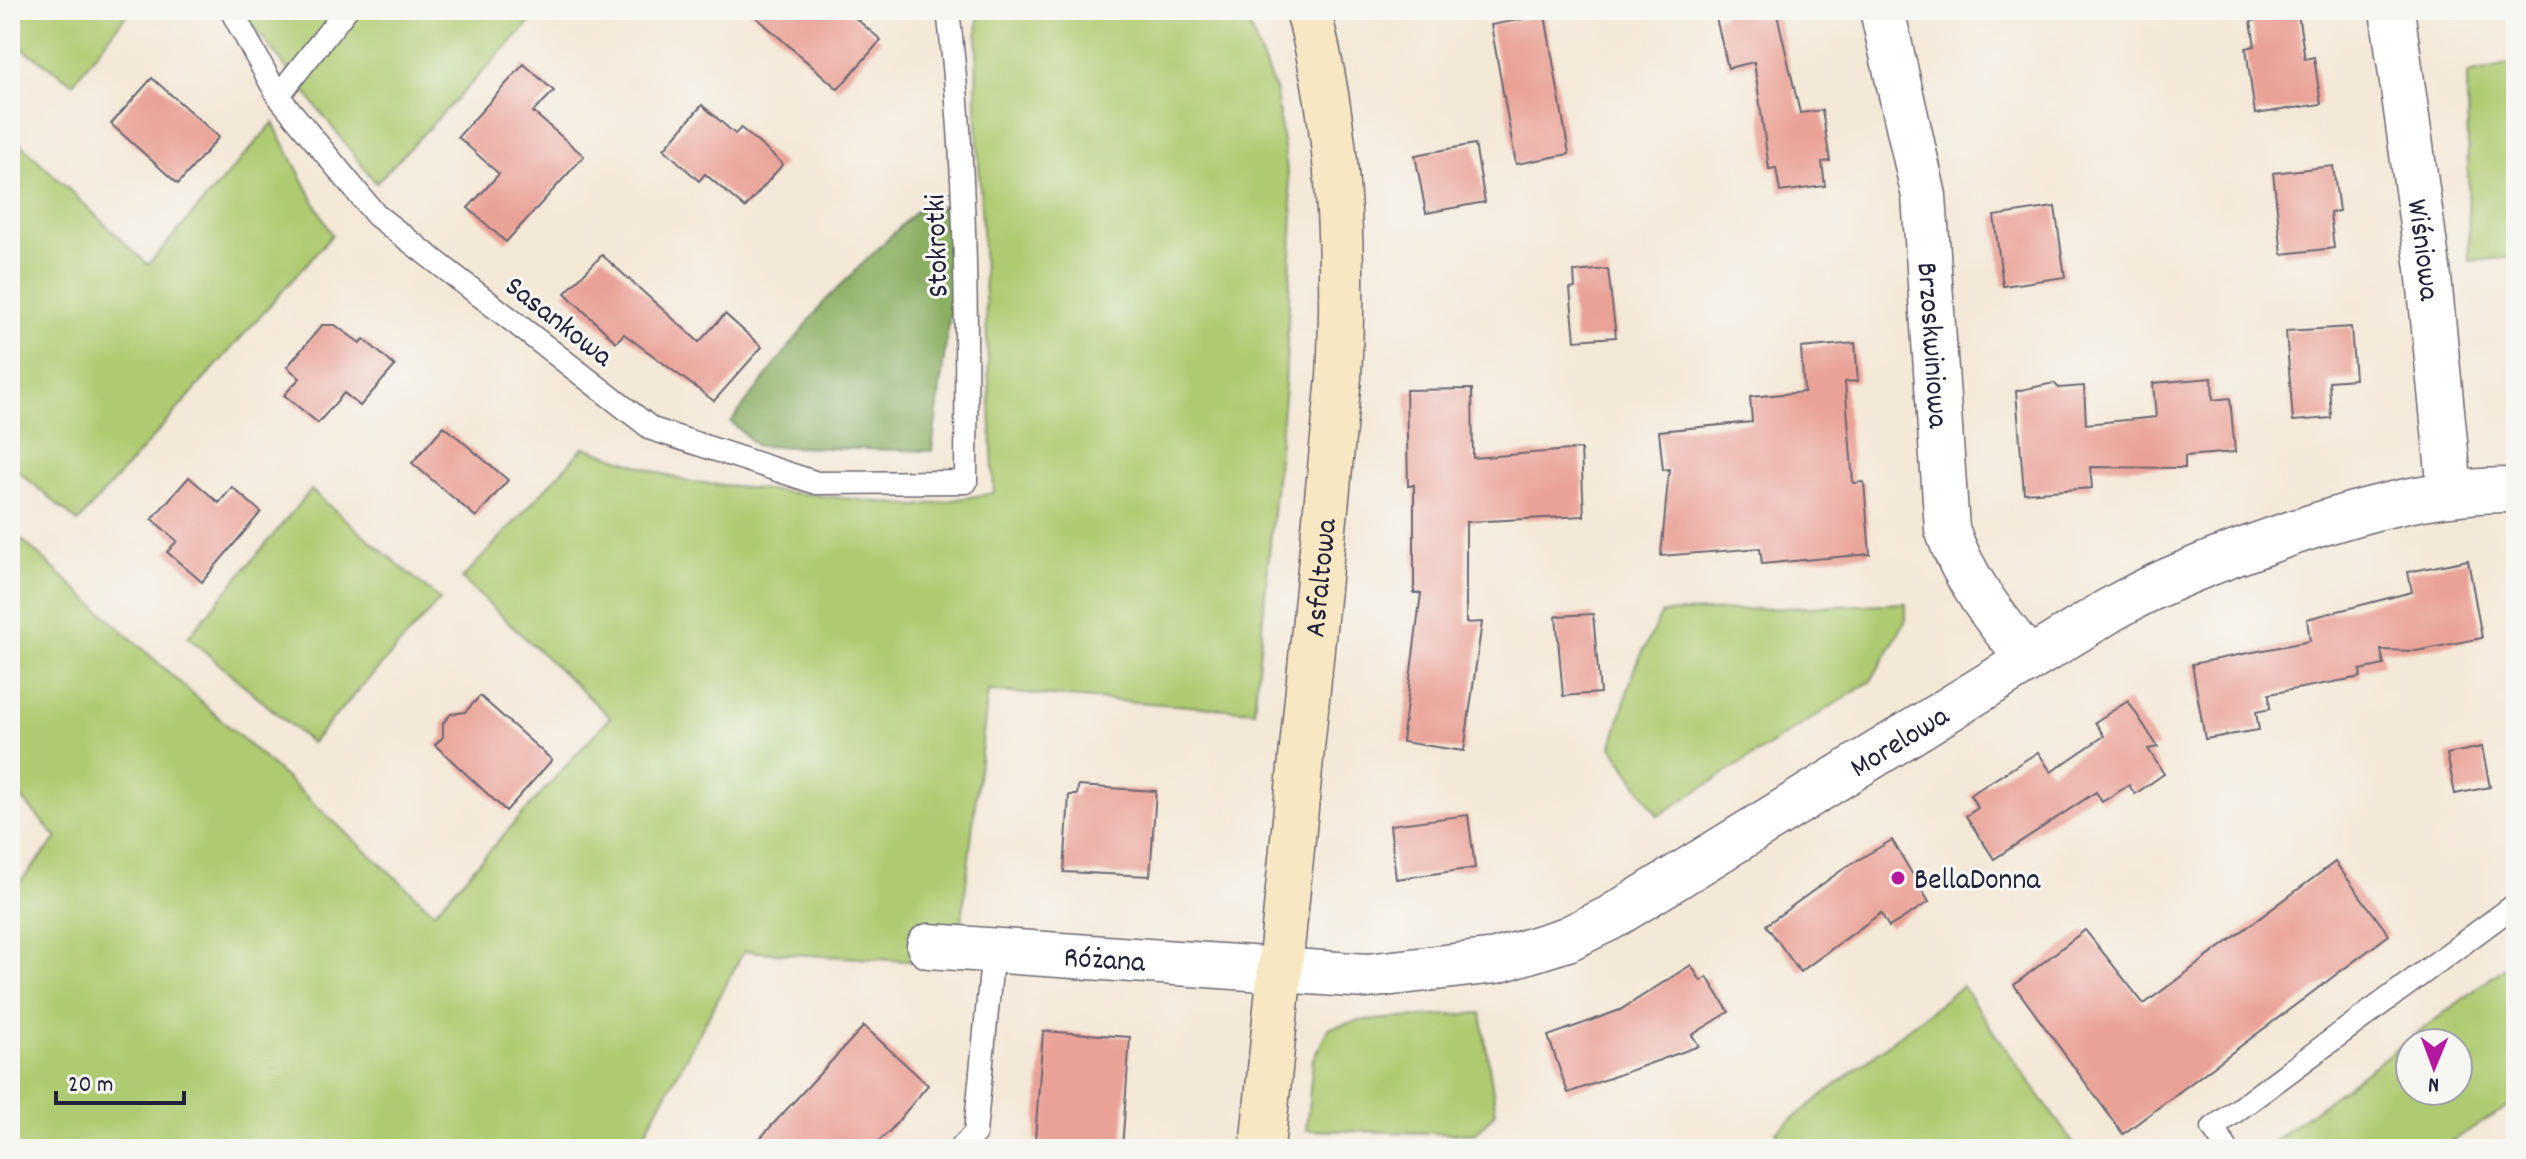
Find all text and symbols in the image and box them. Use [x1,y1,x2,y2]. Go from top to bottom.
street label: Stokrotki [916,193,963,298]
street label: Wiśniowa [2393,197,2448,304]
street label: Brzoskwiniowa [1903,261,1957,431]
street label: Sasankowa [494,268,621,380]
street label: Asfaltowa [1296,516,1351,639]
street label: Morelowa [1843,697,1959,791]
place label: BellaDonna [1914,861,2041,904]
marker: BellaDonna [1889,869,1907,887]
street label: Różana [1062,938,1147,987]
north arrow [2394,1027,2474,1107]
scale bar [56,1055,184,1105]
text: N [2428,1068,2439,1099]
text: 20 m [68,1069,114,1103]

